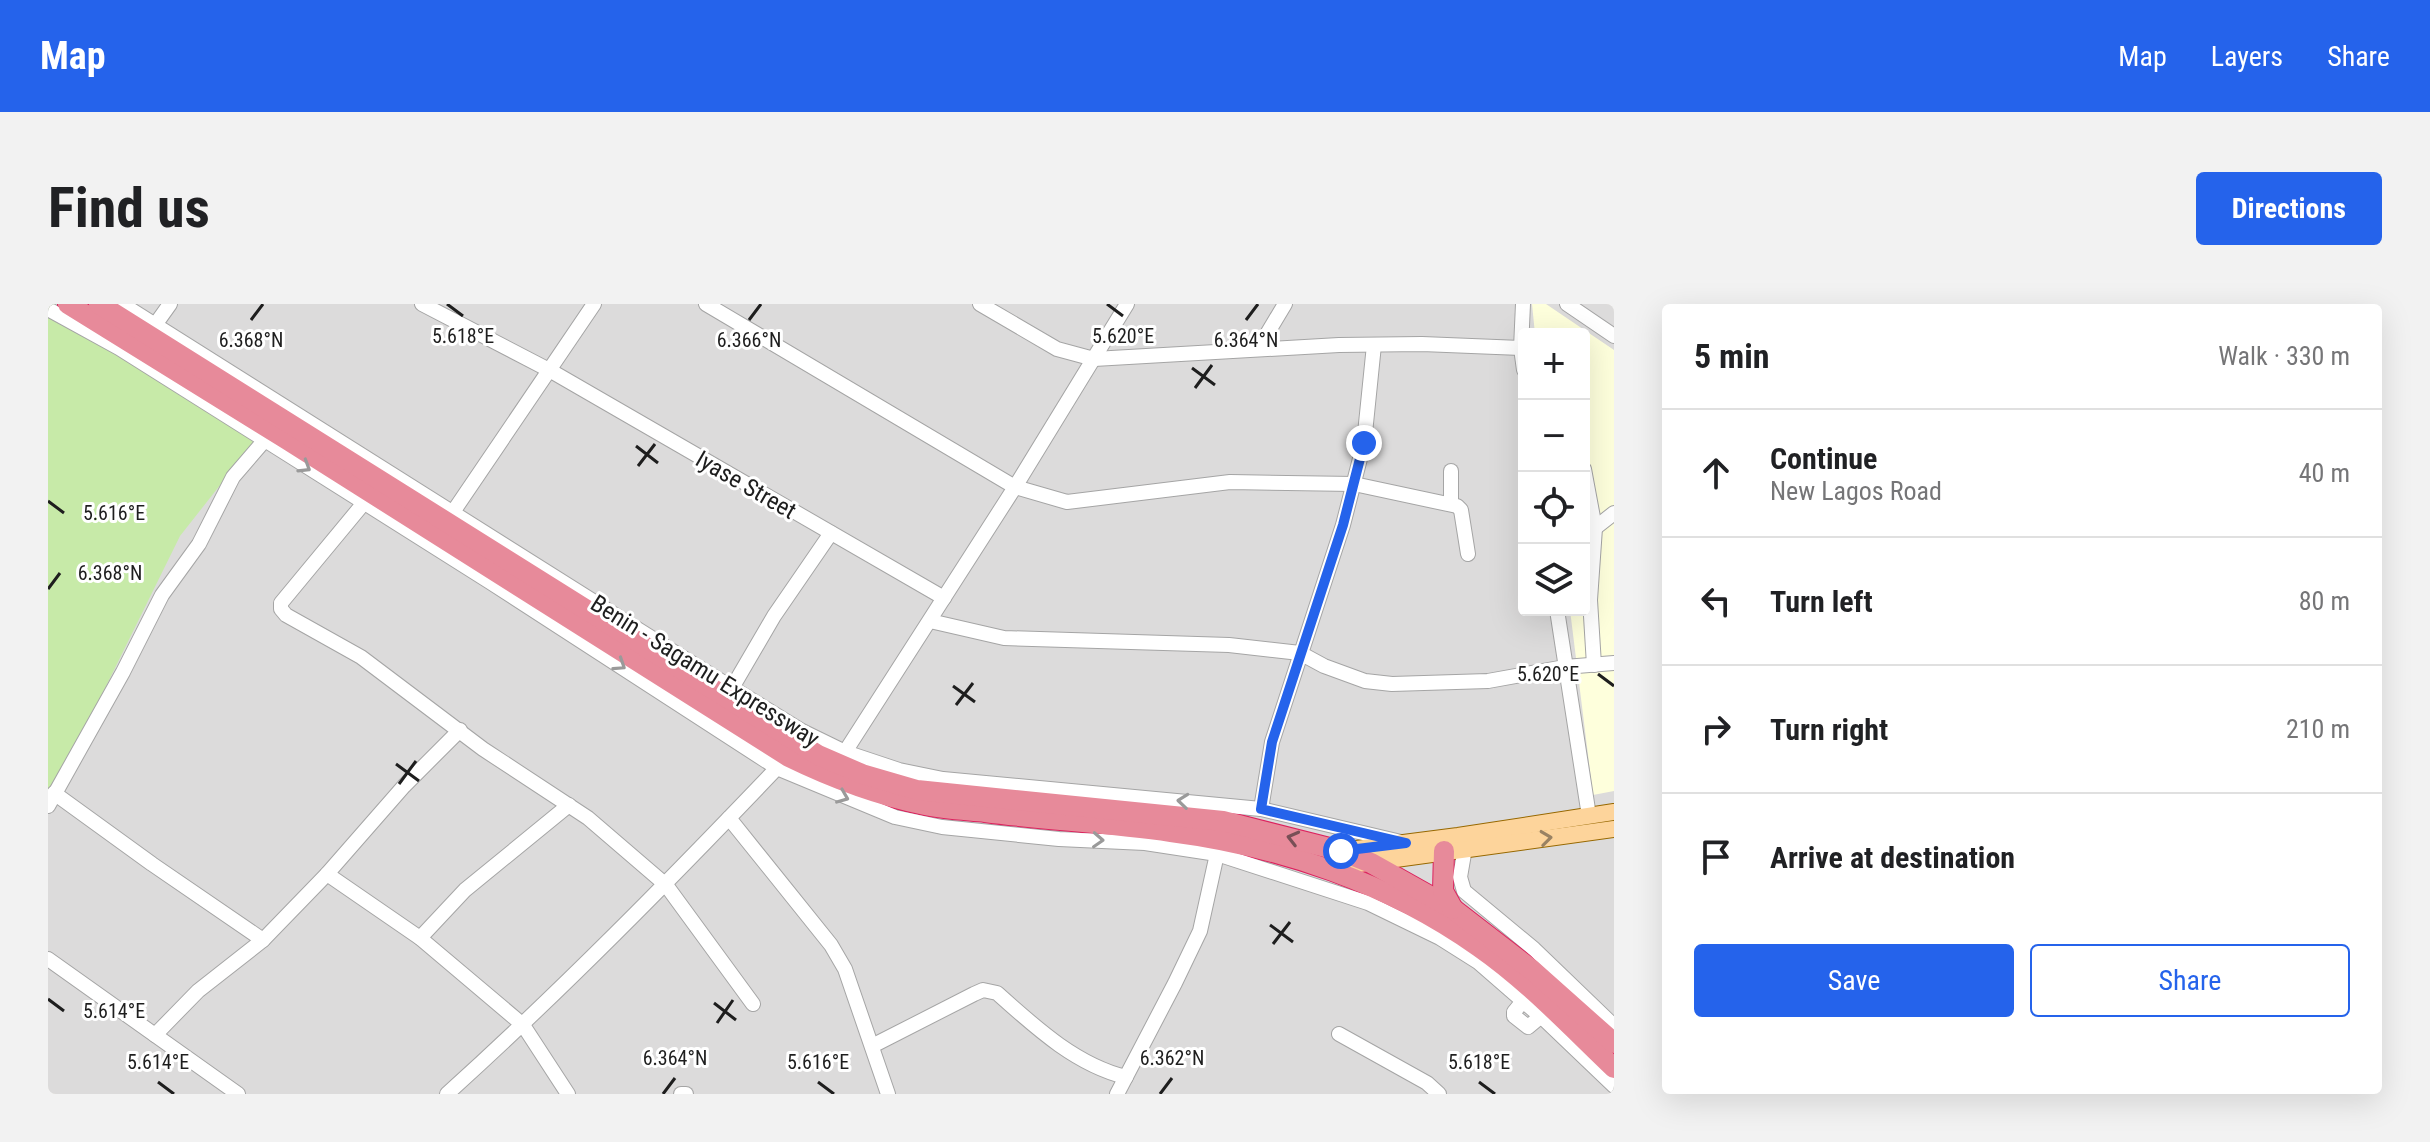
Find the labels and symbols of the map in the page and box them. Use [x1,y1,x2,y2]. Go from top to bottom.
text: 5.618°E [432,324,494,348]
text: 5.620°E [1092,324,1154,348]
text: 6.368°N [219,328,283,352]
text: 6.366°N [717,328,781,352]
text: 6.364°N [1214,328,1278,352]
route end [1346,425,1382,461]
street label: Iyase Street [691,445,801,525]
one-way arrow [296,457,311,472]
text: 5.616°E [83,501,145,525]
text: 6.368°N [78,561,142,585]
street label: Benin - Sagamu Expressway [586,589,824,753]
one-way arrow [611,656,625,671]
text: 5.620°E [1517,662,1579,686]
one-way arrow [835,787,849,803]
one-way arrow [1176,793,1189,810]
one-way arrow [1287,830,1301,847]
one-way arrow [1539,830,1552,847]
one-way arrow [1092,832,1105,849]
route start [1323,833,1359,869]
text: 5.614°E [83,999,145,1023]
text: 6.364°N [643,1046,707,1070]
text: 6.362°N [1140,1046,1204,1070]
text: 5.614°E [127,1050,189,1074]
text: 5.616°E [787,1050,849,1074]
text: 5.618°E [1448,1050,1510,1074]

